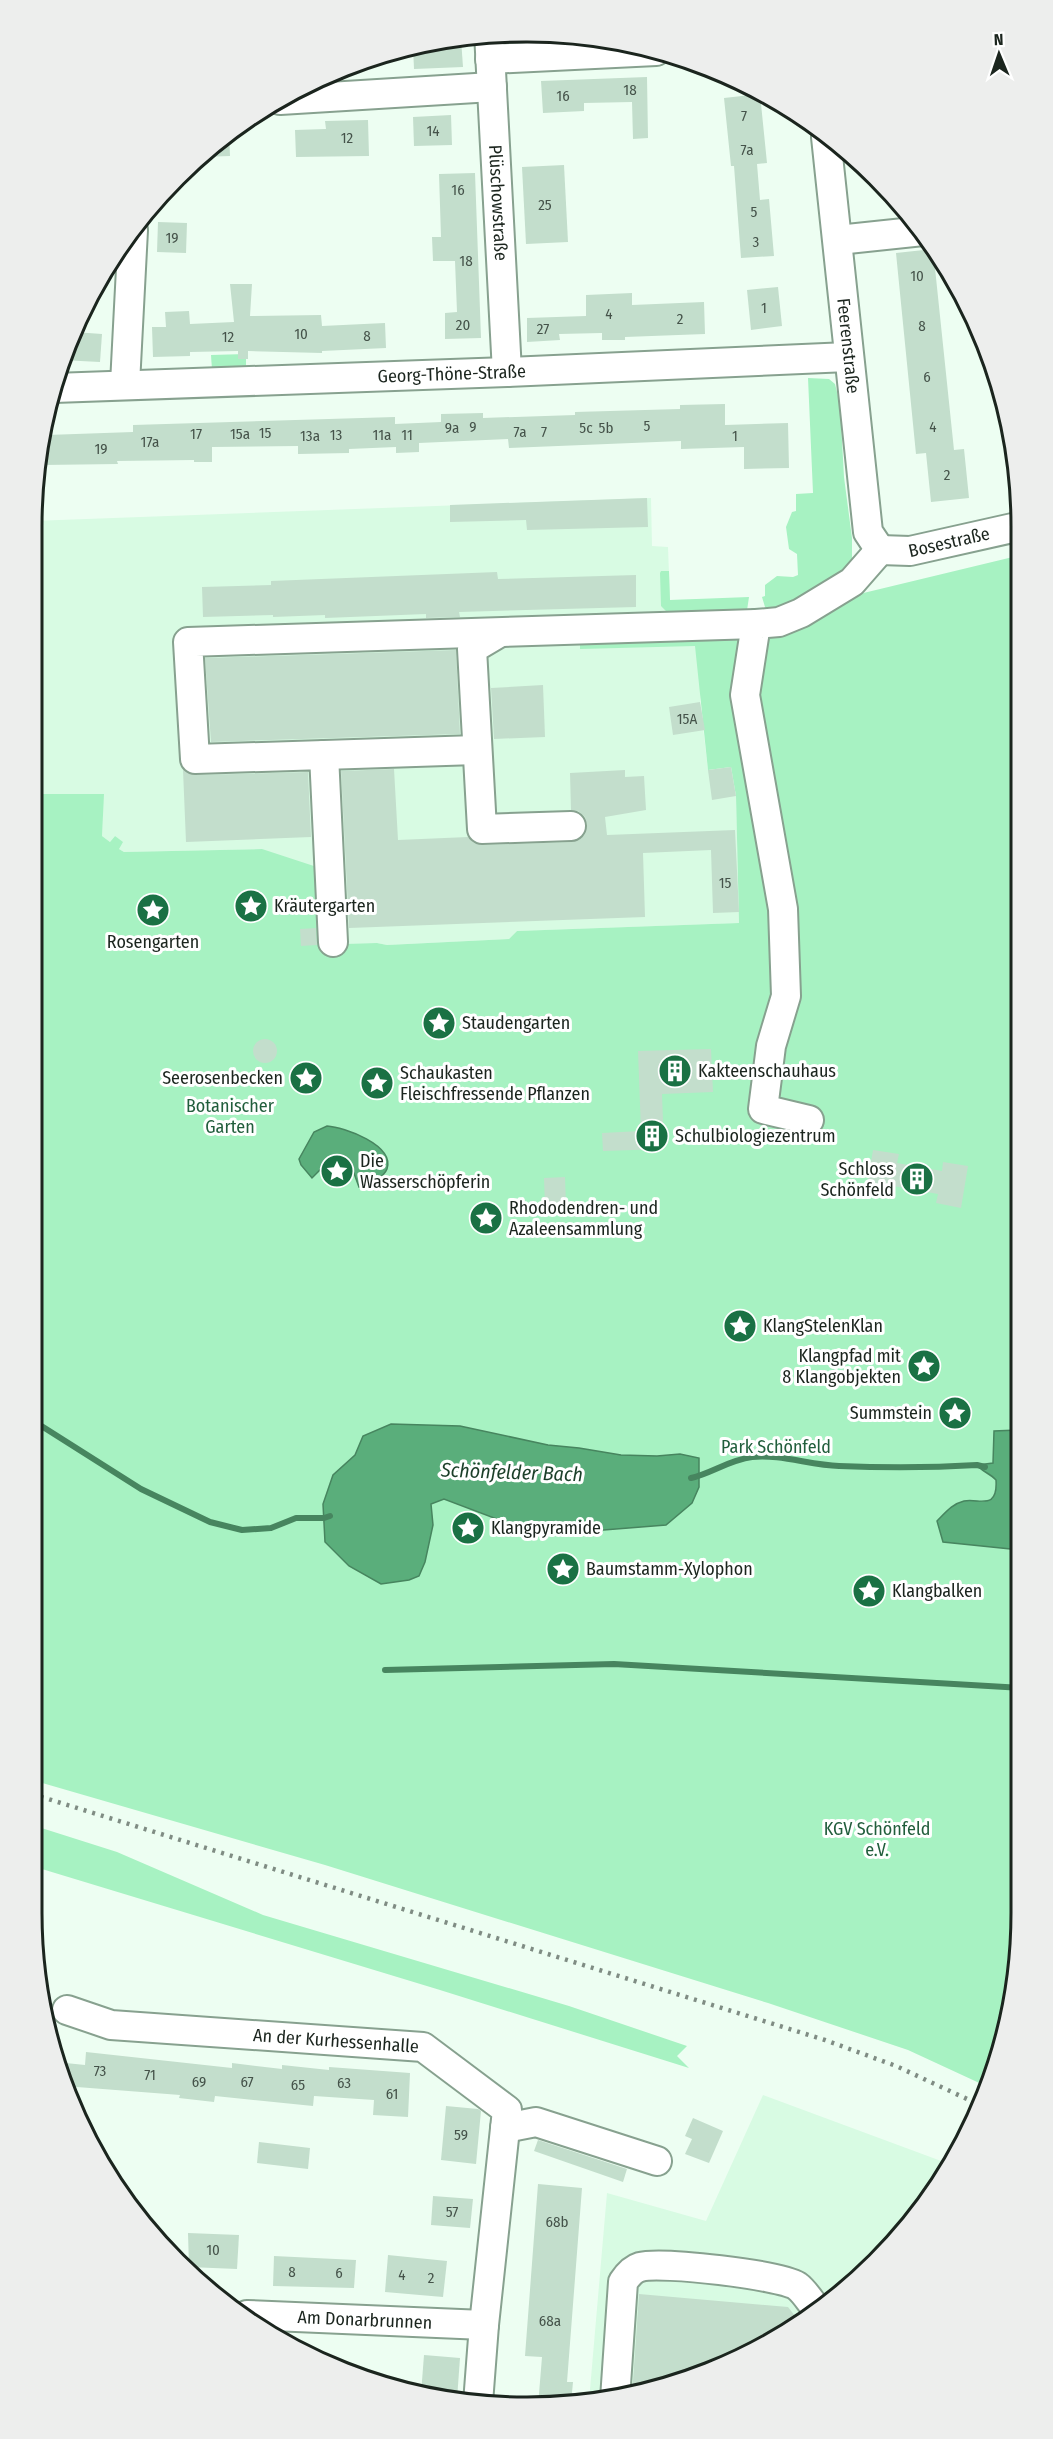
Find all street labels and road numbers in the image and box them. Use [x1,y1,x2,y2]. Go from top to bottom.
street label: Plüschowstraße [484,144,512,261]
street label: Feerenstraße [832,297,864,395]
street label: Georg-Thöne-Straße [377,360,526,388]
street label: Bosestraße [906,522,992,562]
street label: An der Kurhessenhalle [252,2024,420,2058]
street label: Am Donarbrunnen [297,2306,433,2334]

